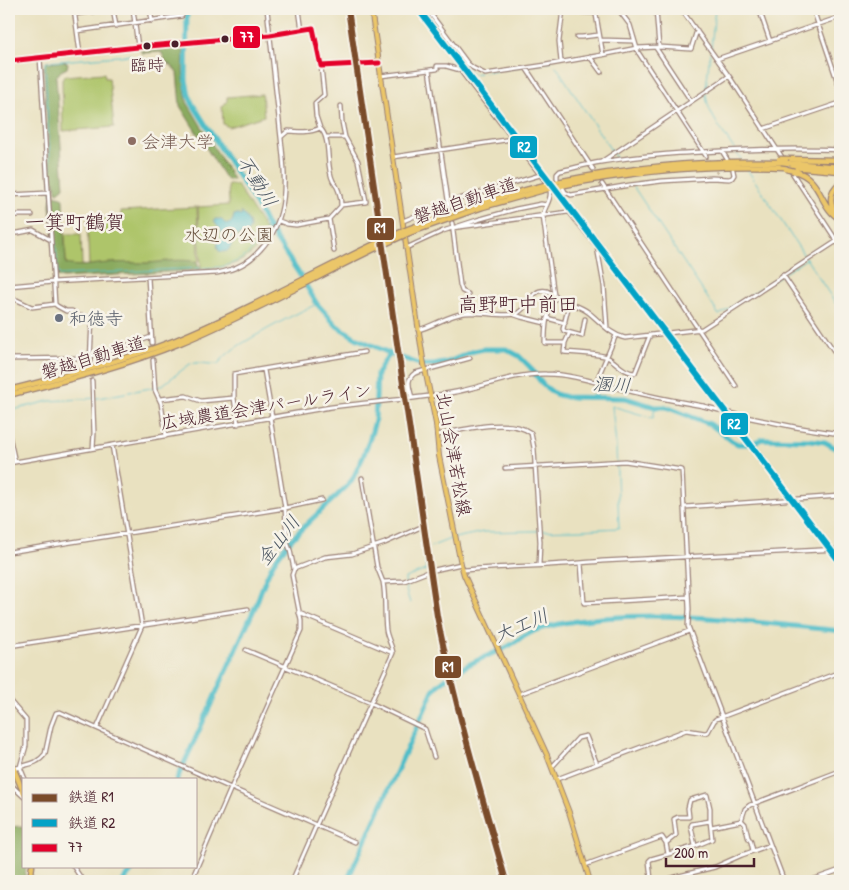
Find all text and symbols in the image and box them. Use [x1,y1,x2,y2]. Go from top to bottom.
line badge: 77 [232,25,261,49]
text: 77 [239,27,254,46]
unlabelled marker [220,34,230,44]
unlabelled marker [170,39,180,49]
marker: 臨時 [142,41,152,51]
place label: 臨時 [130,53,164,76]
place label: 会津大学 [142,129,214,154]
marker: 会津大学 [126,135,138,147]
line badge: R2 [509,135,538,159]
text: R2 [518,137,531,156]
water label: 不動川 [232,150,284,212]
street label: 磐越自動車道 [410,171,520,229]
district label: 一箕町鶴賀 [25,208,125,235]
line badge: R1 [366,217,395,241]
text: R1 [374,218,386,237]
park label: 水辺の公園 [184,222,274,247]
district label: 高野町中前田 [458,290,578,317]
place label: 和徳寺 [69,306,123,331]
marker: 和徳寺 [53,312,65,324]
street label: 磐越自動車道 [38,329,148,385]
water label: 溷川 [592,370,632,398]
street label: 広域農道会津パールライン [158,377,374,435]
street label: 北山会津若松線 [431,390,477,518]
line badge: R2 [720,412,749,436]
text: R2 [728,414,741,433]
water label: 金山川 [250,510,306,570]
water label: 大工川 [490,602,552,648]
line badge: R1 [434,655,462,679]
text: R1 [442,657,454,676]
legend [22,778,198,868]
text: 鉄道 R1 [68,786,114,807]
text: 鉄道 R2 [68,812,115,833]
scale bar [666,835,754,867]
text: 77 [68,836,83,857]
text: 200 m [674,842,708,863]

